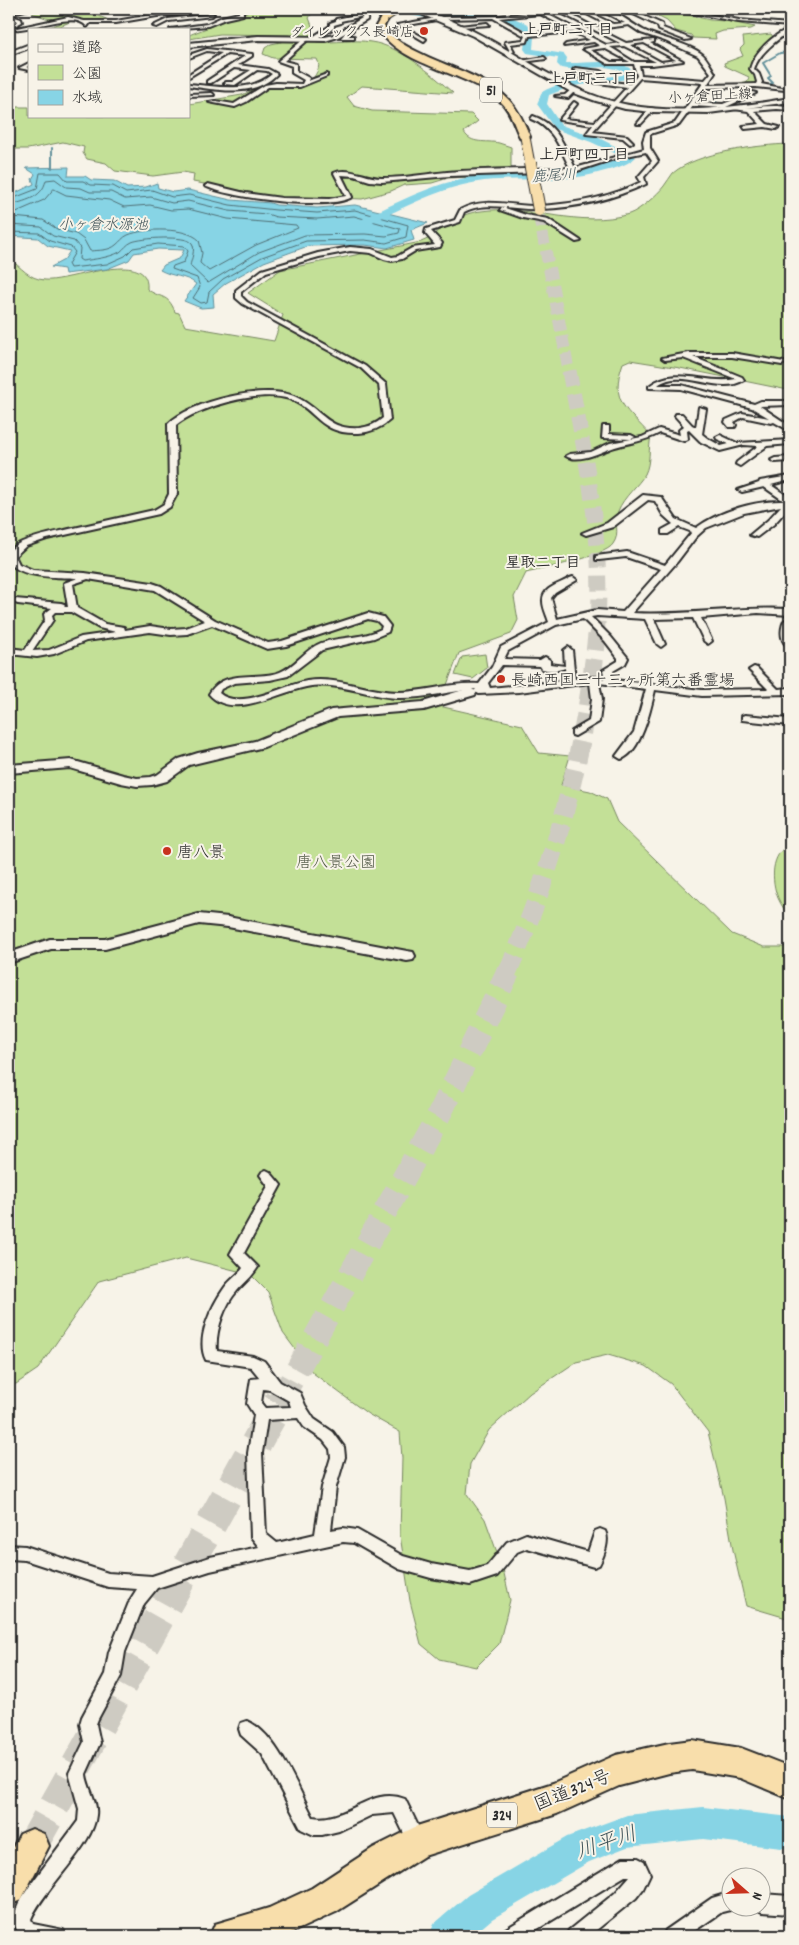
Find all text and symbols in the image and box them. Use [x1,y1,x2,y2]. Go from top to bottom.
district label: 上戸町二丁目 [523,20,613,42]
place label: ダイレックス長崎店 [290,23,414,43]
marker: ダイレックス長崎店 [418,25,430,37]
legend [28,28,190,118]
text: 道路 [72,38,102,60]
text: 公園 [72,64,102,86]
district label: 上戸町三丁目 [548,69,638,91]
road number: 51 [480,78,502,102]
street label: 小ヶ倉田上線 [668,85,753,109]
text: 水域 [72,88,102,110]
district label: 上戸町四丁目 [539,145,629,167]
water label: 鹿尾川 [531,164,577,190]
water label: 小ヶ倉水源池 [58,215,149,237]
district label: 星取二丁目 [505,553,581,575]
place label: 長崎西国三十三ヶ所第六番霊場 [511,670,735,693]
marker: 長崎西国三十三ヶ所第六番霊場 [495,673,507,685]
place label: 唐八景 [177,842,225,865]
marker: 唐八景 [161,845,173,857]
park label: 唐八景公園 [296,852,376,875]
street label: 国道324号 [530,1764,616,1820]
road number: 324 [487,1802,517,1828]
water label: 川平川 [572,1820,642,1869]
north arrow [722,1868,772,1918]
text: N [746,1889,767,1903]

